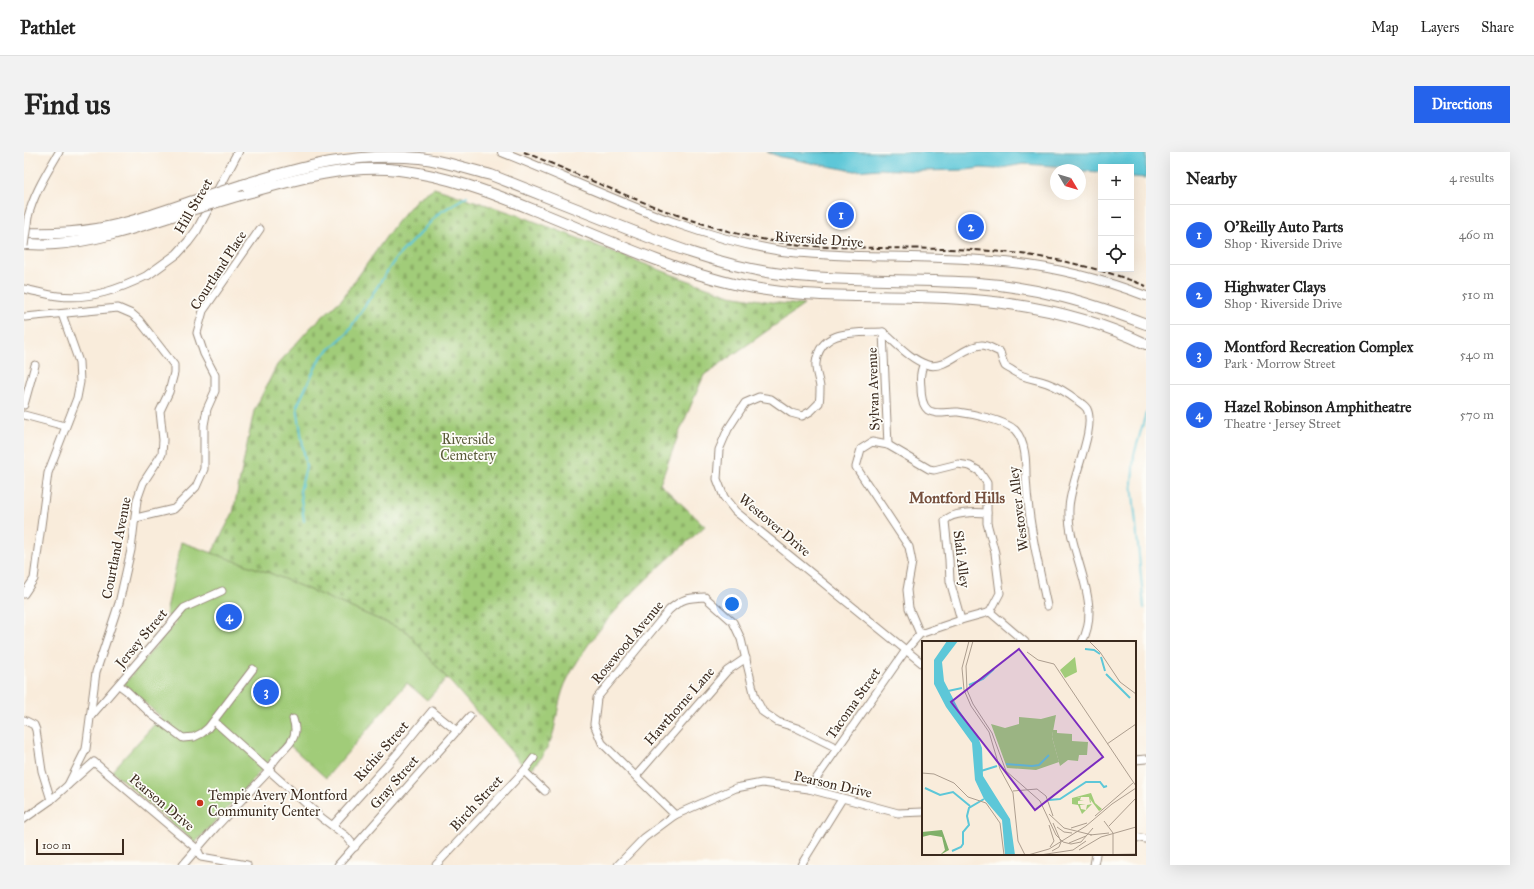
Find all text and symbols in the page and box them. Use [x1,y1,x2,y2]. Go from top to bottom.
text: Pathlet [20,16,76,39]
text: Map [1371,19,1399,36]
text: Layers [1421,19,1459,36]
text: Share [1481,19,1514,36]
button: Directions [1414,86,1510,123]
text: Find us [24,87,110,122]
north arrow [1050,164,1086,200]
map controls [1098,164,1134,272]
button: + [1098,164,1134,200]
text: Nearby [1186,168,1237,189]
text: 4 results [1449,170,1494,186]
street label: Hill Street [171,175,216,237]
pin: 1 [828,200,854,230]
button: − [1098,200,1134,236]
pin: 2 [958,212,984,242]
text: O'Reilly Auto Parts [1224,218,1343,236]
street label: Courtland Place [186,227,250,313]
text: 1 [1196,227,1202,243]
text: 460 m [1459,227,1494,243]
street label: Riverside Drive [774,228,864,251]
button: locate [1098,236,1134,272]
text: Shop · Riverside Drive [1224,236,1342,252]
text: Highwater Clays [1224,278,1326,296]
text: 2 [1196,287,1202,303]
text: 510 m [1462,287,1494,303]
text: Shop · Riverside Drive [1224,296,1342,312]
text: Montford Recreation Complex [1224,338,1413,356]
street label: Sylvan Avenue [864,347,883,431]
text: 3 [1196,347,1202,363]
text: 540 m [1460,347,1494,363]
text: Park · Morrow Street [1224,356,1336,372]
text: Hazel Robinson Amphitheatre [1224,398,1412,416]
text: 4 [1195,407,1203,423]
text: 570 m [1460,407,1494,423]
text: Theatre · Jersey Street [1224,416,1341,432]
park label: Riverside Cemetery [440,431,496,464]
street label: Westover Alley [1005,465,1032,552]
district label: Montford Hills [909,489,1005,507]
street label: Westover Drive [735,490,814,560]
street label: Courtland Avenue [98,495,135,601]
street label: Slali Alley [950,529,974,589]
your location [722,594,742,614]
street label: Rosewood Avenue [588,597,667,687]
pin: 4 [216,602,242,632]
street label: Jersey Street [111,605,172,673]
inset map [922,641,1136,855]
street label: Hawthorne Lane [641,664,718,749]
street label: Tacoma Street [823,664,884,742]
pin: 3 [253,677,279,707]
street label: Richie Street [350,718,412,785]
street label: Gray Street [366,752,422,813]
street label: Pearson Drive [792,767,874,802]
street label: Pearson Drive [126,770,198,835]
street label: Birch Street [446,772,506,835]
place label: Tempie Avery Montford Community Center [208,787,348,820]
marker: Tempie Avery Montford Community Center [195,798,205,808]
scale bar [36,837,124,856]
text: 100 m [42,839,71,852]

